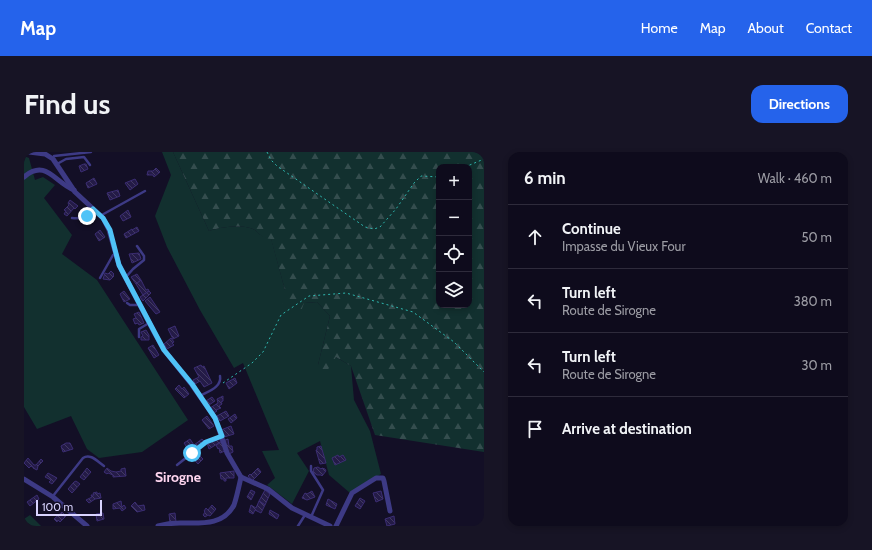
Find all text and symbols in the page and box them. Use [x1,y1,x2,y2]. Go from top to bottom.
text: Map [20,17,56,40]
text: Home [641,19,678,37]
text: Map [700,19,725,37]
text: About [747,19,784,37]
text: Contact [806,19,852,37]
button: Directions [751,85,848,123]
text: Find us [24,87,110,121]
map controls [436,164,472,308]
button: + [436,164,472,200]
text: 6 min [524,168,566,188]
text: Walk · 460 m [758,170,832,186]
button: − [436,200,472,236]
route end [78,207,96,225]
text: Continue [562,220,621,238]
icon: ahead [524,226,546,248]
text: 50 m [802,229,832,245]
button: locate [436,236,472,272]
text: Impasse du Vieux Four [562,238,686,254]
button: layers [436,272,472,308]
text: Turn left [562,284,616,302]
icon: left [524,290,546,312]
text: 380 m [794,293,832,309]
text: Route de Sirogne [562,302,656,318]
text: Turn left [562,348,616,366]
icon: left [524,354,546,376]
text: 30 m [802,357,832,373]
text: Route de Sirogne [562,366,656,382]
icon: arrive [524,418,546,440]
text: Arrive at destination [562,420,692,438]
route start [183,444,201,462]
district label: Sirogne [155,468,201,486]
scale bar [36,498,102,517]
text: 100 m [42,500,73,514]

